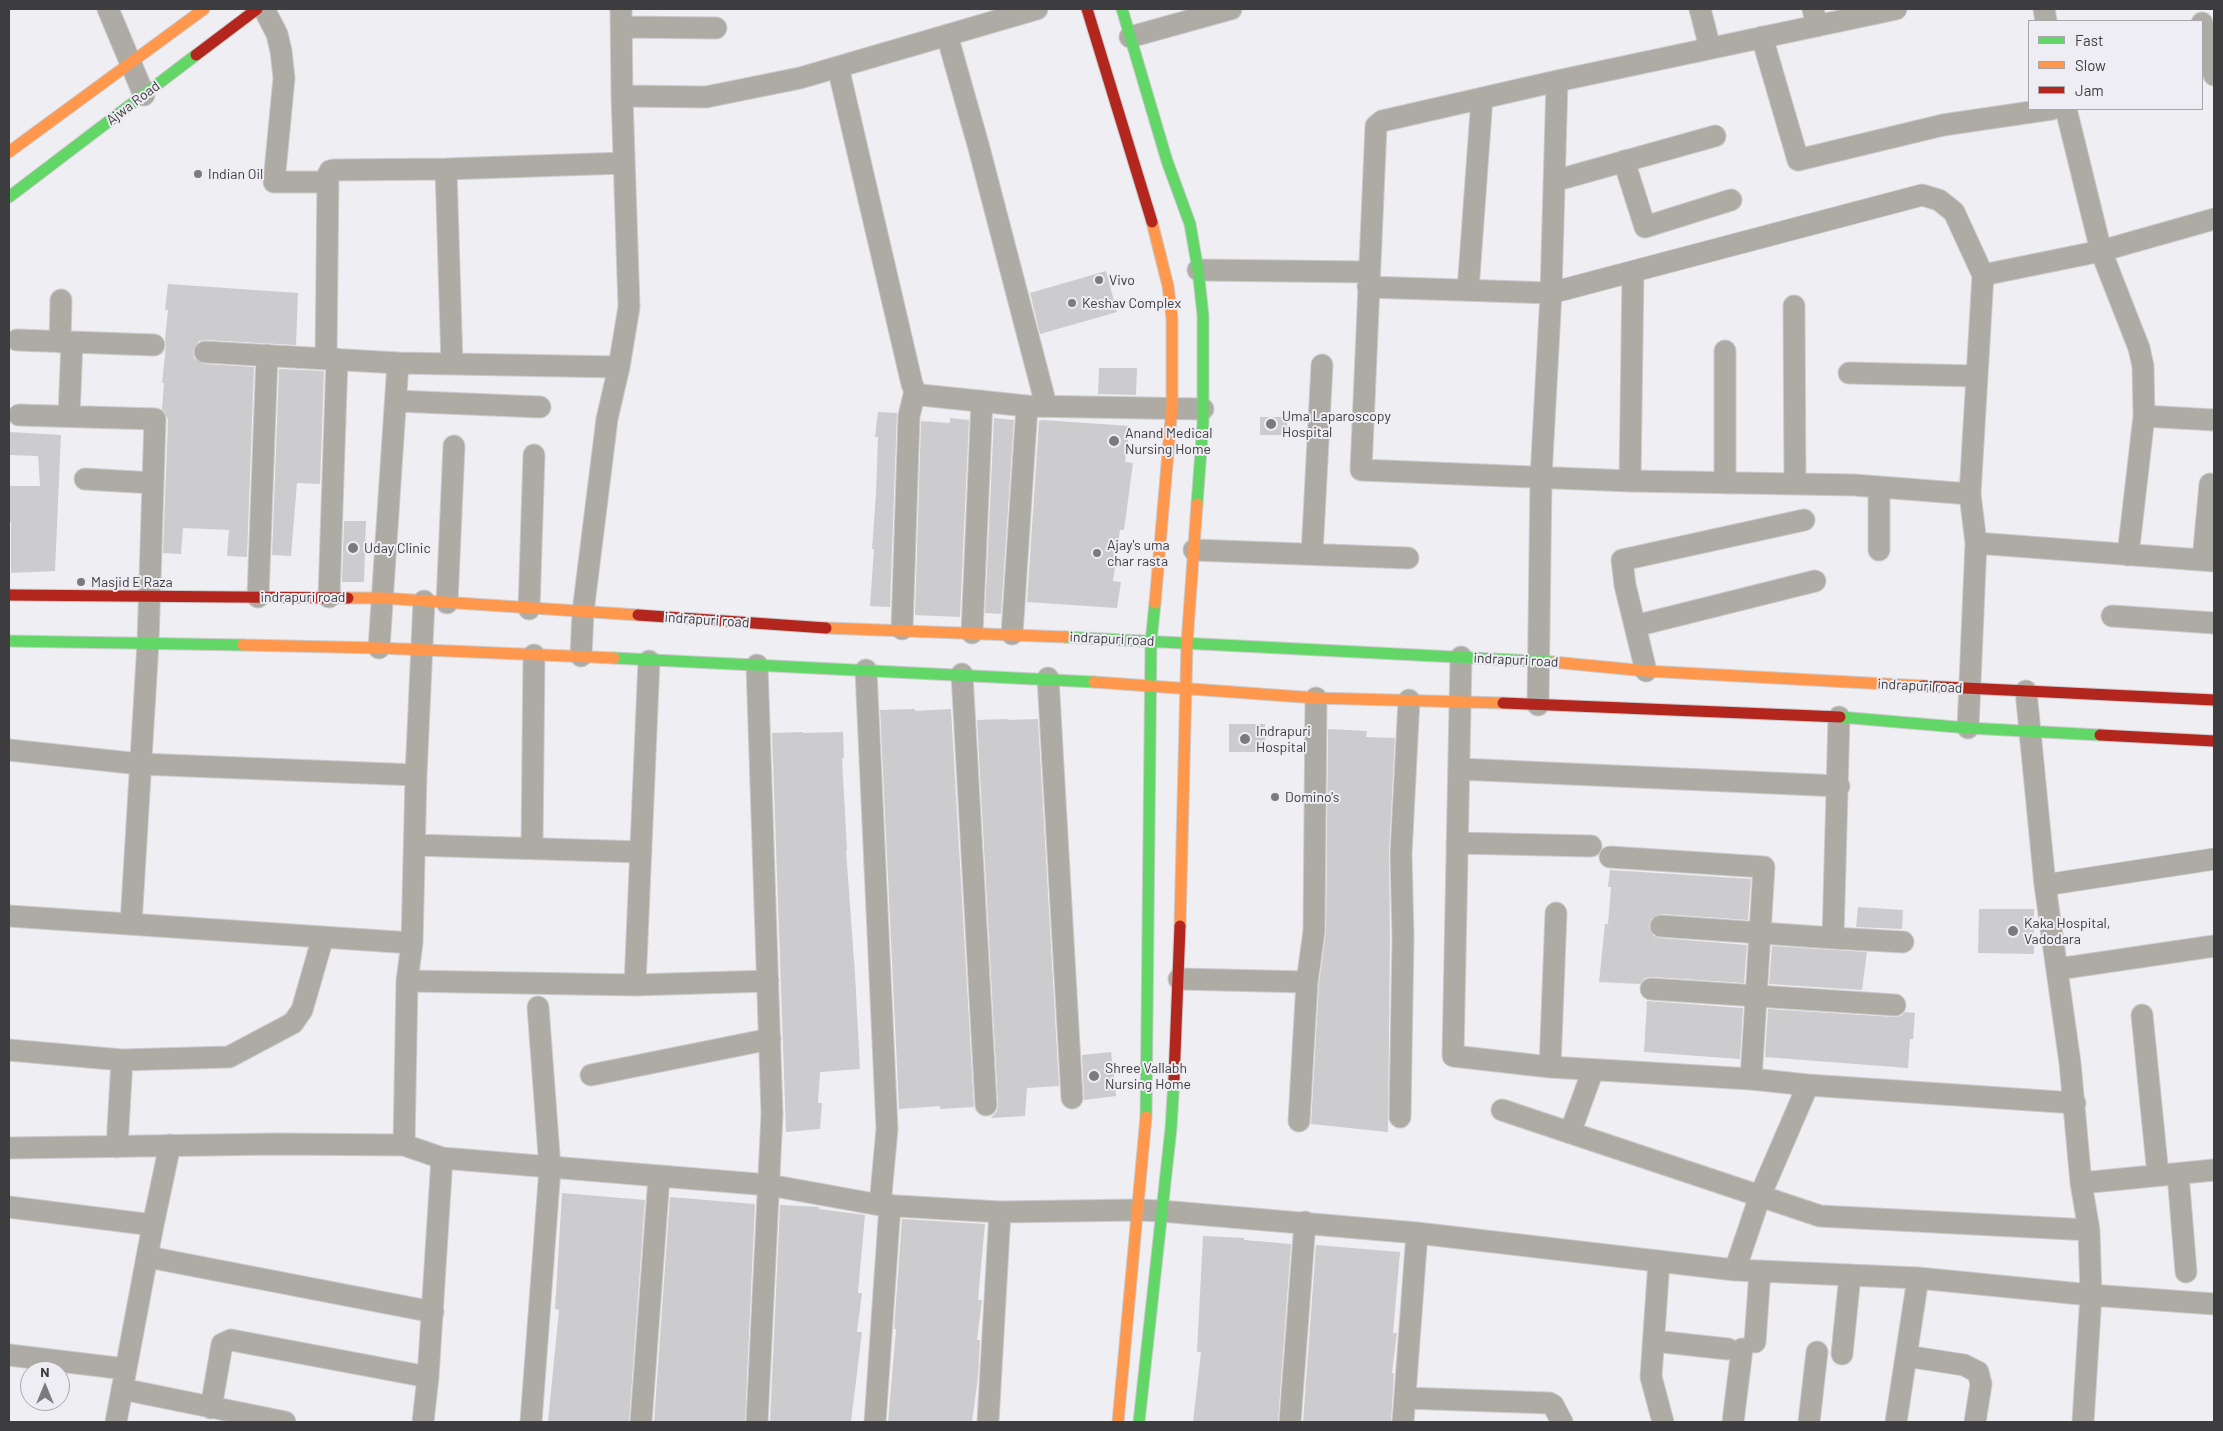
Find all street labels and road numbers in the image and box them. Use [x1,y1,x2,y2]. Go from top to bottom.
street label: Ajwa Road [103,77,163,129]
street label: indrapuri road [260,589,346,605]
street label: indrapuri road [664,609,750,631]
street label: indrapuri road [1069,628,1155,650]
street label: indrapuri road [1473,649,1559,671]
street label: indrapuri road [1877,675,1963,697]

